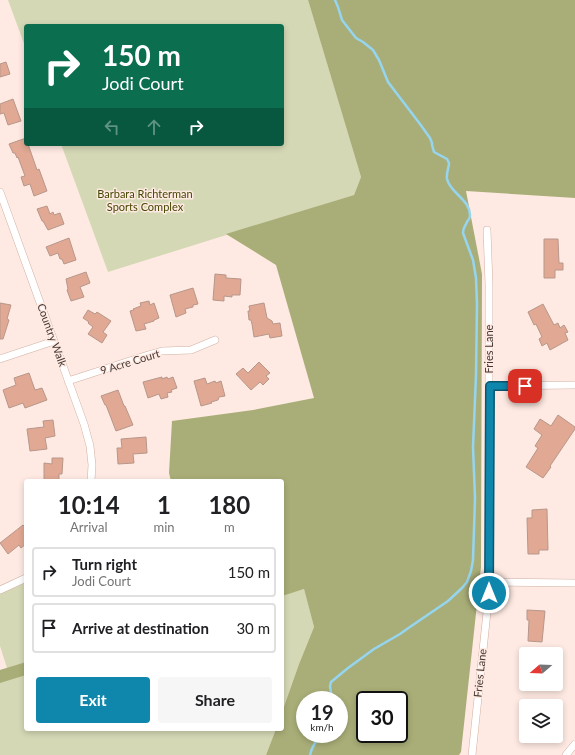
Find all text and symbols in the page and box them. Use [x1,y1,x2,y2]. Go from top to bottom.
text: 150 m [102,38,181,72]
icon: right [36,40,88,92]
text: Jodi Court [102,72,184,94]
icon: left [101,116,123,138]
icon: ahead [143,116,165,138]
icon: right [185,116,207,138]
park label: Barbara Richterman Sports Complex [97,187,193,213]
street label: Country Walk [35,302,70,368]
street label: Fries Lane [482,324,495,373]
street label: 9 Acre Court [99,346,161,377]
pin [508,369,542,403]
icon: arrive [514,375,536,397]
text: 10:14 [58,490,120,519]
text: 1 [157,490,171,519]
text: 180 [208,490,250,519]
text: Arrival [70,519,107,535]
text: min [154,519,175,535]
text: m [224,519,235,535]
text: Turn right [72,555,137,573]
icon: right [38,561,60,583]
text: 150 m [228,563,270,581]
position arrow [468,572,510,614]
text: Jodi Court [72,573,131,589]
icon: arrive [38,617,60,639]
text: Arrive at destination [72,619,209,637]
text: 30 m [236,619,270,637]
north arrow [519,647,563,691]
map controls [519,647,563,743]
street label: Fries Lane [470,648,489,698]
button: Exit [36,677,150,723]
button: Share [158,677,272,723]
speed limit sign: 30 [356,691,408,743]
button: layers [519,699,563,743]
text: 19 [310,700,334,724]
text: km/h [310,721,334,733]

